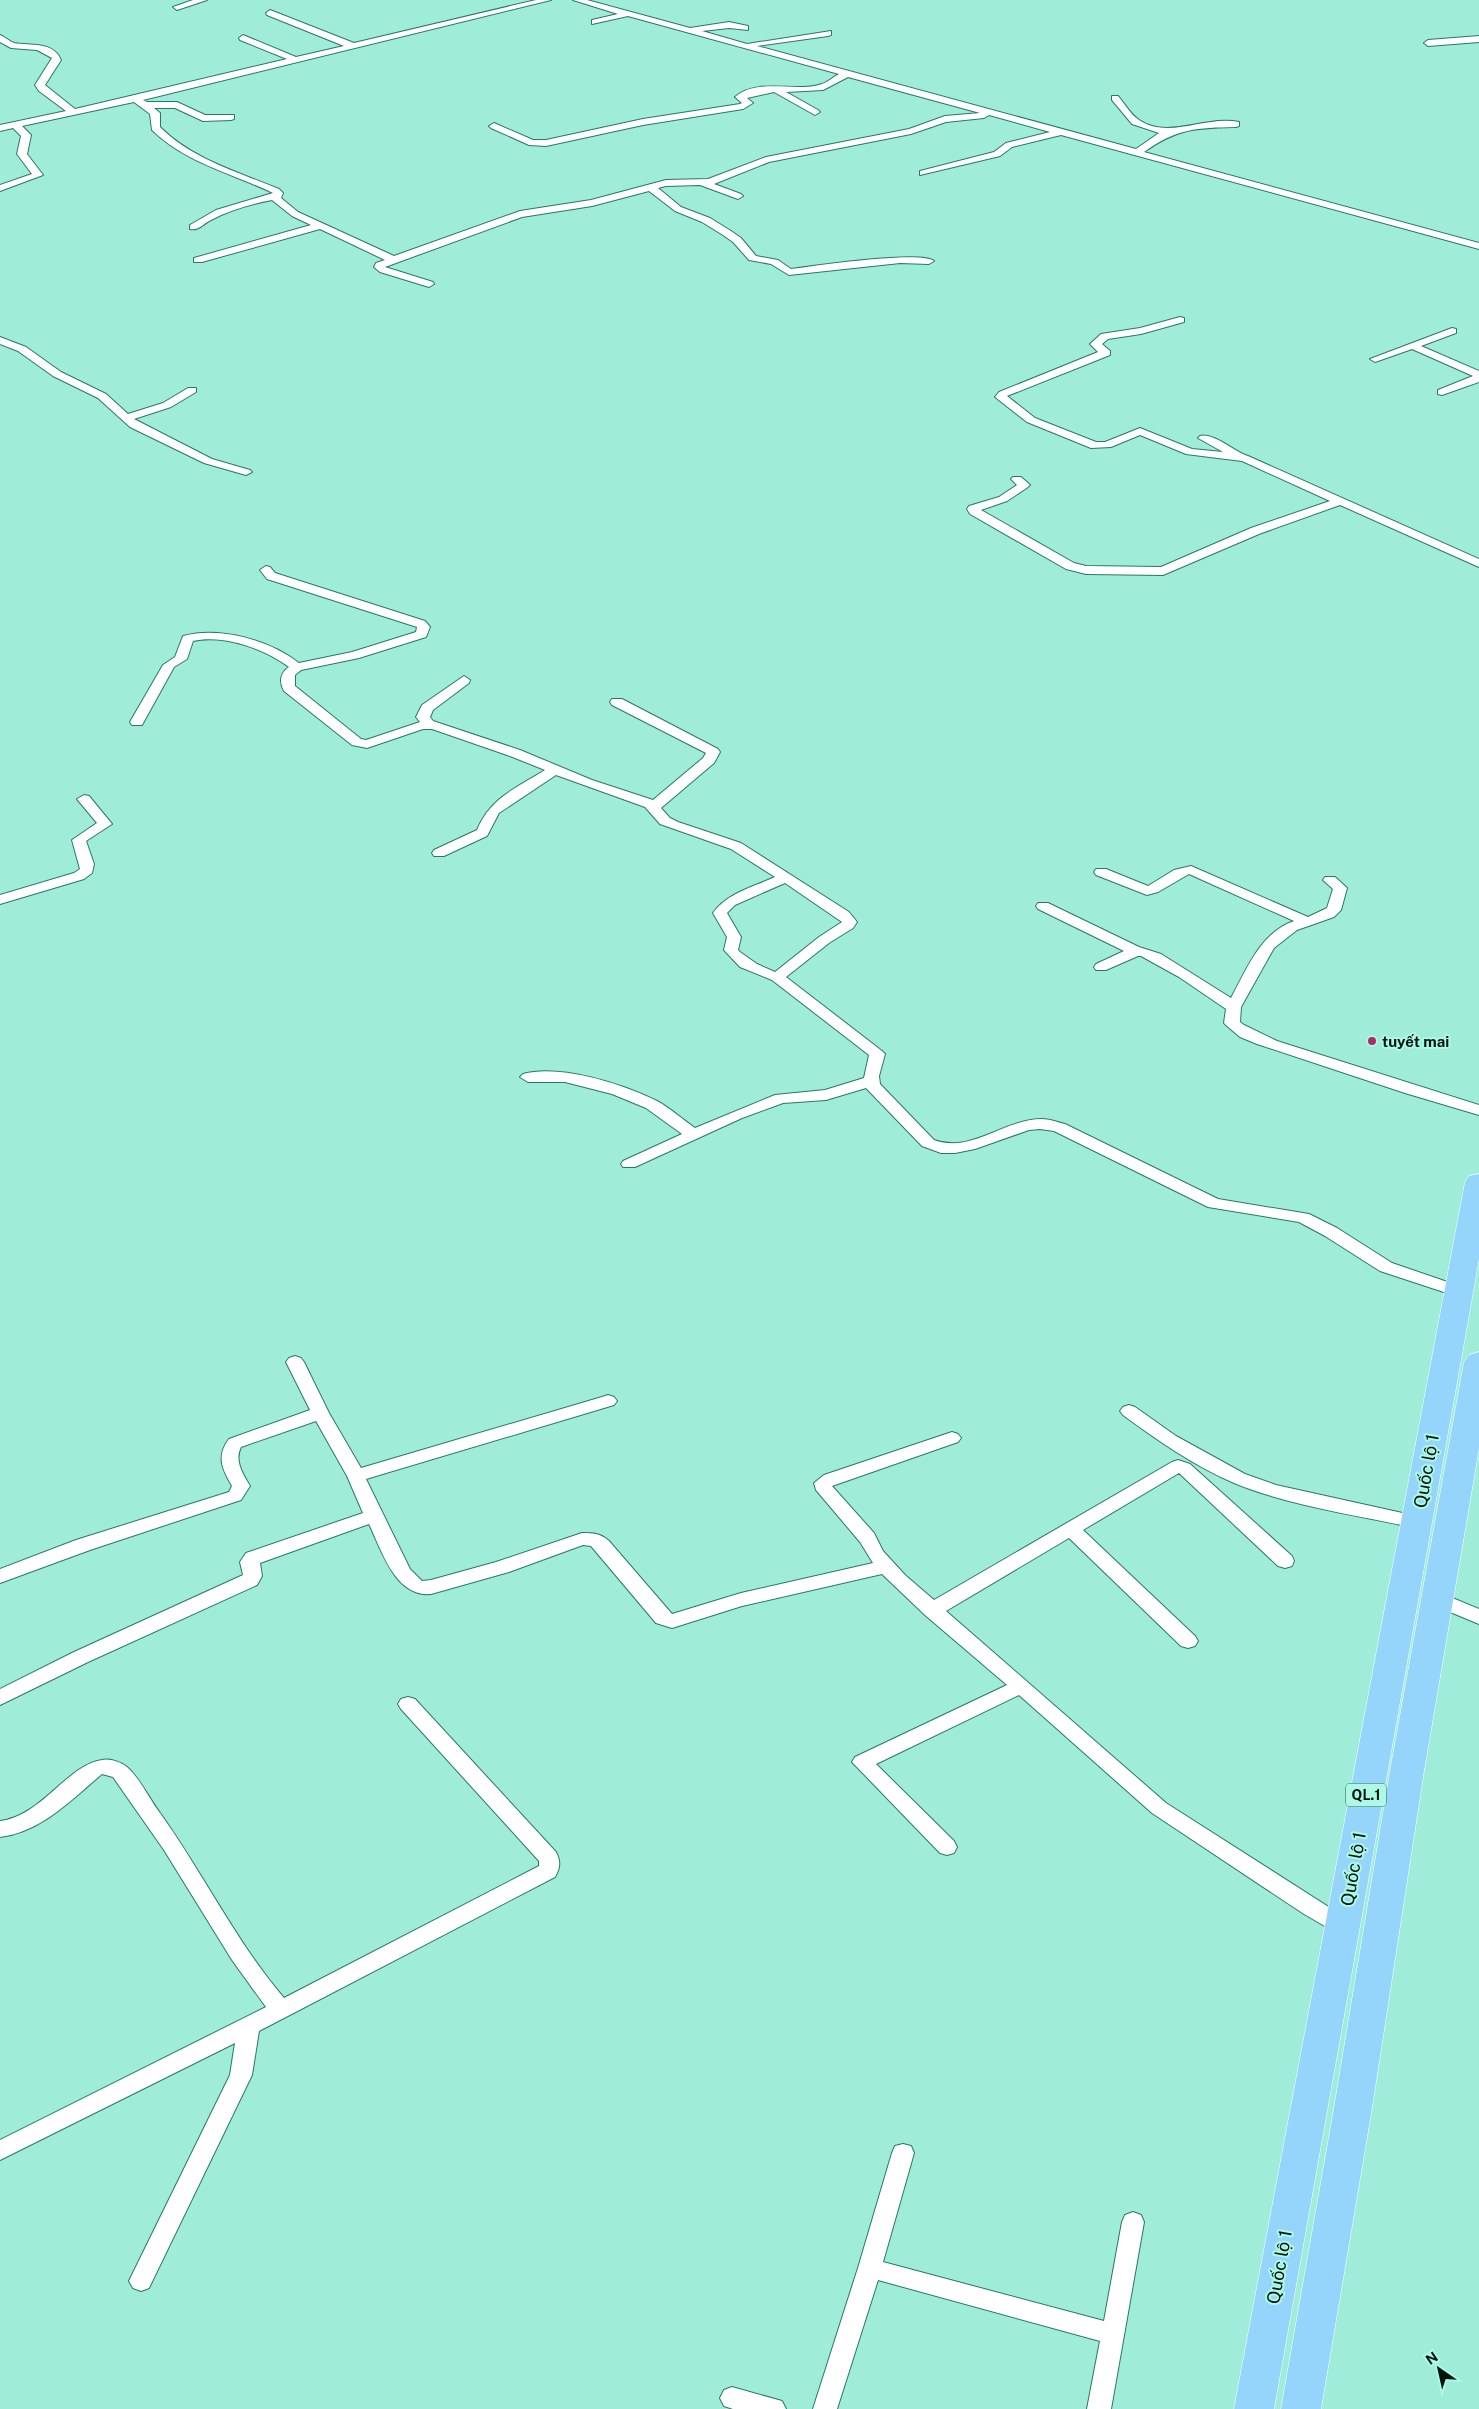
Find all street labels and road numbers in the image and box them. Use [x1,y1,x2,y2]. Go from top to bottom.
street label: Quốc lộ 1 [1409,1432,1443,1510]
road number: QL.1 [1346,1784,1386,1806]
street label: Quốc lộ 1 [1336,1830,1370,1908]
street label: Quốc lộ 1 [1262,2228,1296,2306]

